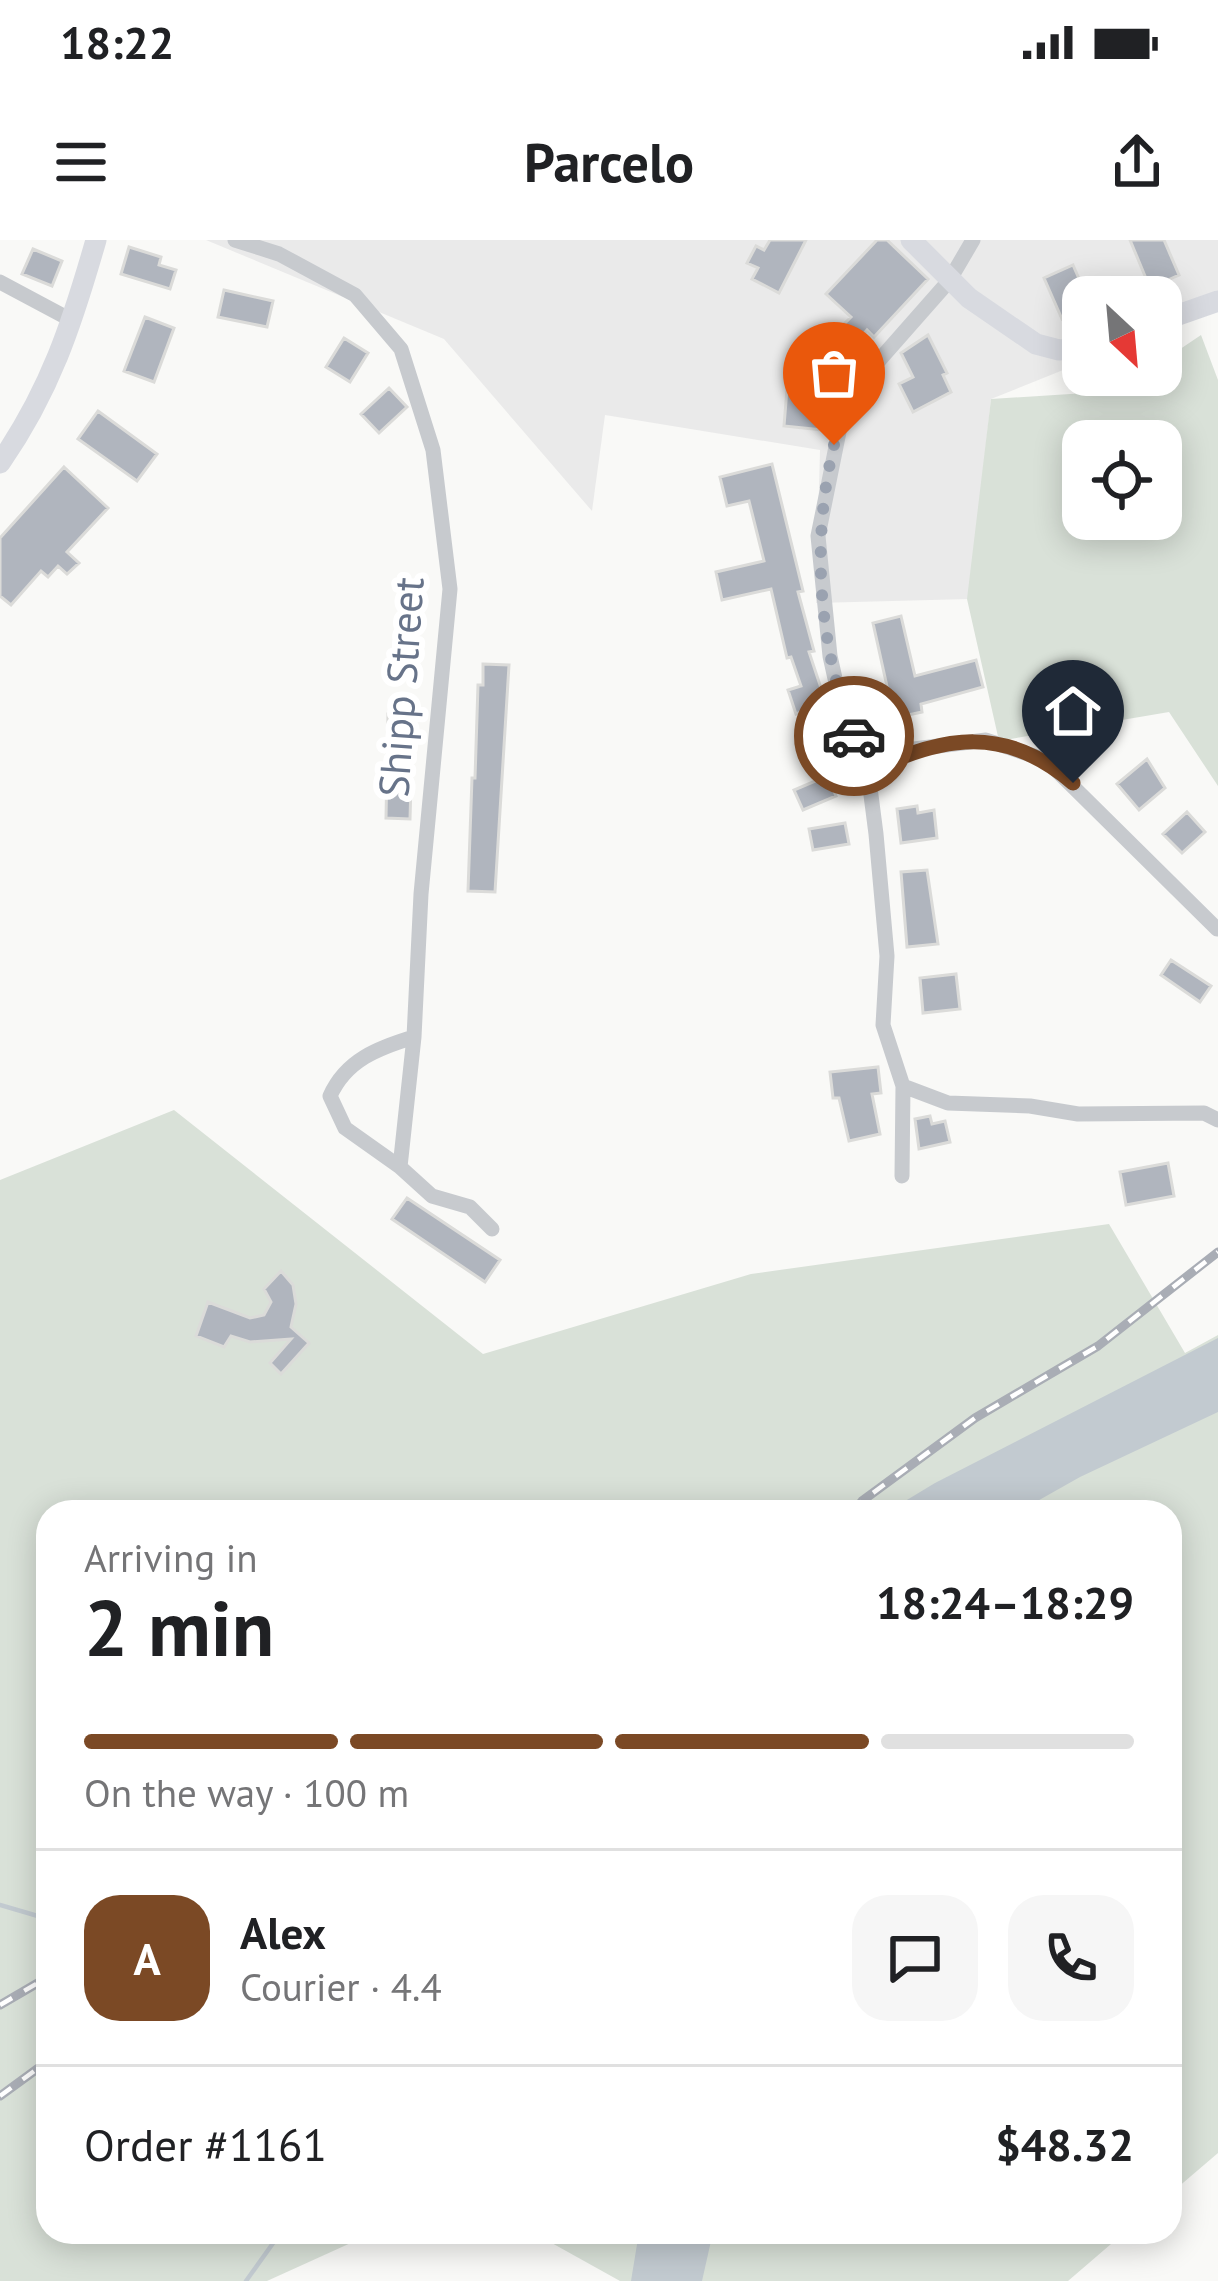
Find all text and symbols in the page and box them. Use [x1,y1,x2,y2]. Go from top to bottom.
text: 18:22 [60,13,174,71]
text: Parcelo [524,127,694,197]
icon: menu [48,129,114,195]
icon: share [1104,129,1170,195]
north arrow [1062,276,1182,396]
map controls [1062,276,1182,540]
pin [783,322,885,445]
icon: bag [801,340,867,406]
button: locate [1062,420,1182,540]
street label: Shipp Street [365,575,436,799]
pin [1022,660,1124,783]
courier [794,676,914,796]
icon: home [1040,678,1106,744]
icon: car [821,703,887,769]
text: Arriving in [84,1532,258,1583]
text: 18:24–18:29 [876,1573,1134,1631]
text: 2 min [84,1577,274,1678]
text: On the way · 100 m [84,1767,409,1818]
button: chat [852,1895,978,2021]
button: phone [1008,1895,1134,2021]
text: Alex [240,1903,326,1961]
text: A [133,1929,161,1987]
text: Courier · 4.4 [240,1961,442,2012]
text: Order #1161 [84,2115,327,2173]
text: $48.32 [995,2115,1134,2173]

